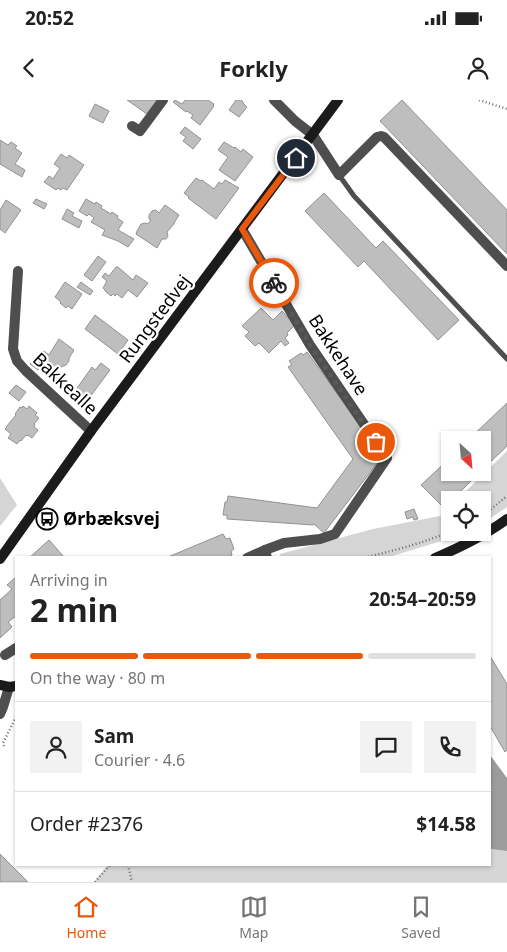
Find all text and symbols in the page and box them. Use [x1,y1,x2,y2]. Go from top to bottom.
text: 20:52 [25,5,74,31]
text: Forkly [219,53,288,83]
icon: back [15,54,43,82]
icon: person [464,54,492,82]
pin [275,137,317,179]
icon: home [282,144,310,172]
courier [249,258,299,308]
street label: Rungstedvej [113,269,195,367]
icon: bike [260,269,288,297]
street label: Bakkehave [304,309,374,399]
street label: Bakkealle [28,347,103,420]
pin [355,421,397,463]
icon: bag [362,428,390,456]
north arrow [441,431,491,481]
map controls [441,431,491,541]
button: locate [441,491,491,541]
place label: Ørbæksvej [63,506,160,530]
bus stop icon: Ørbæksvej [35,507,59,531]
text: Arriving in [30,569,108,591]
text: 20:54–20:59 [369,586,476,612]
text: 2 min [30,588,118,631]
text: On the way · 80 m [30,667,165,689]
button: person [30,721,82,773]
button: chat [360,721,412,773]
button: phone [424,721,476,773]
text: Sam [94,723,134,749]
text: Courier · 4.6 [94,749,185,771]
text: Order #2376 [30,811,143,837]
text: $14.58 [416,811,476,837]
tab: Home [66,893,106,942]
tab: Map [239,893,268,942]
tab: Saved [401,893,441,942]

